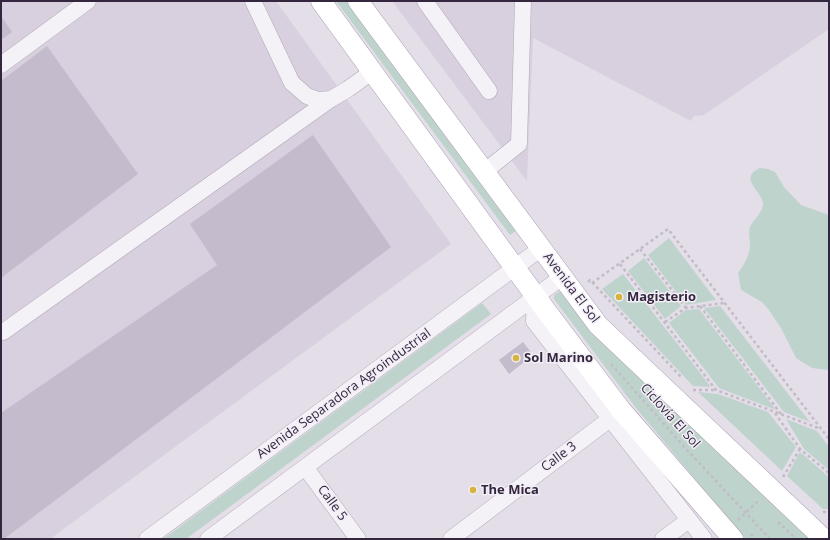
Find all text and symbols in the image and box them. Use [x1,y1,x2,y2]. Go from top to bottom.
street label: Avenida El Sol [540,250,602,326]
place label: Magisterio [627,289,696,305]
marker: Magisterio [614,292,624,302]
street label: Avenida Separadora Agroindustrial [254,326,434,462]
place label: Sol Marino [524,350,593,366]
marker: Sol Marino [511,353,521,363]
street label: Ciclovía El Sol [637,381,703,451]
street label: Calle 3 [538,439,580,475]
street label: Calle 5 [314,482,350,524]
place label: The Mica [481,482,539,498]
marker: The Mica [468,485,478,495]

